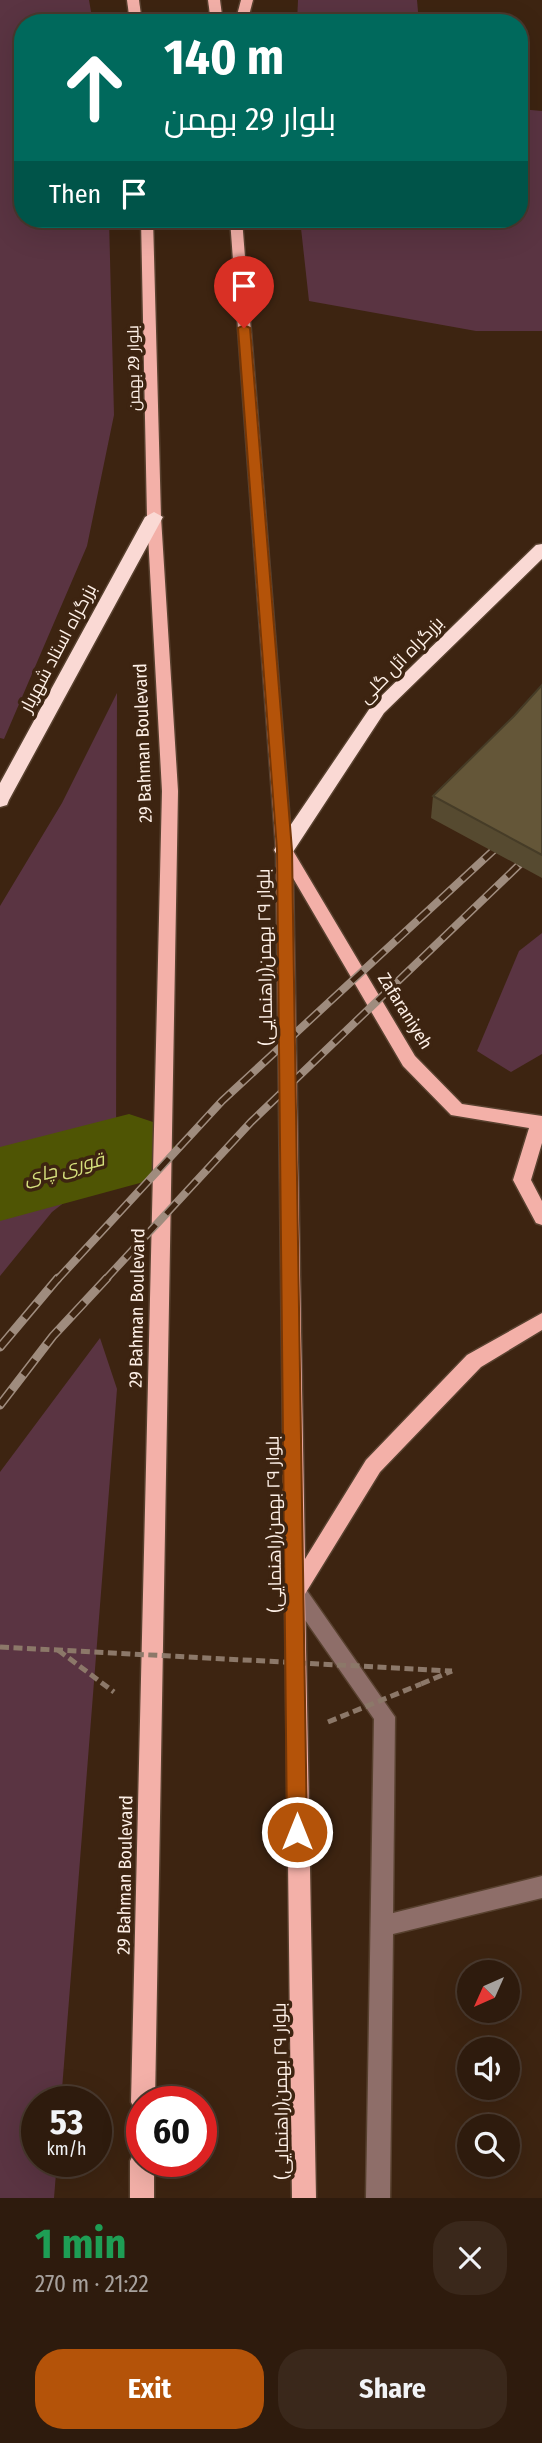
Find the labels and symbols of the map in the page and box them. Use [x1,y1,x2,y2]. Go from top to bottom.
pin [214,256,274,328]
street label: بلوار 29 بهمن [123,325,145,411]
street label: بزرگراه استاد شهریار [14,580,101,717]
street label: بزرگراه ائل گلی [354,612,448,708]
street label: 29 Bahman Boulevard [129,663,157,823]
street label: بلوار ٢٩ بهمن(راهنمایی) [252,868,278,1046]
street label: Zafaraniyeh [373,969,437,1053]
water label: قوری چای [22,1147,108,1191]
street label: 29 Bahman Boulevard [125,1228,149,1388]
street label: بلوار ٢٩ بهمن(راهنمایی) [261,1435,287,1613]
street label: 29 Bahman Boulevard [113,1795,137,1955]
position arrow [260,1795,334,1869]
north arrow [457,1960,520,2023]
street label: بلوار ٢٩ بهمن(راهنمایی) [268,2002,294,2180]
speed limit sign: 60 [126,2086,217,2177]

